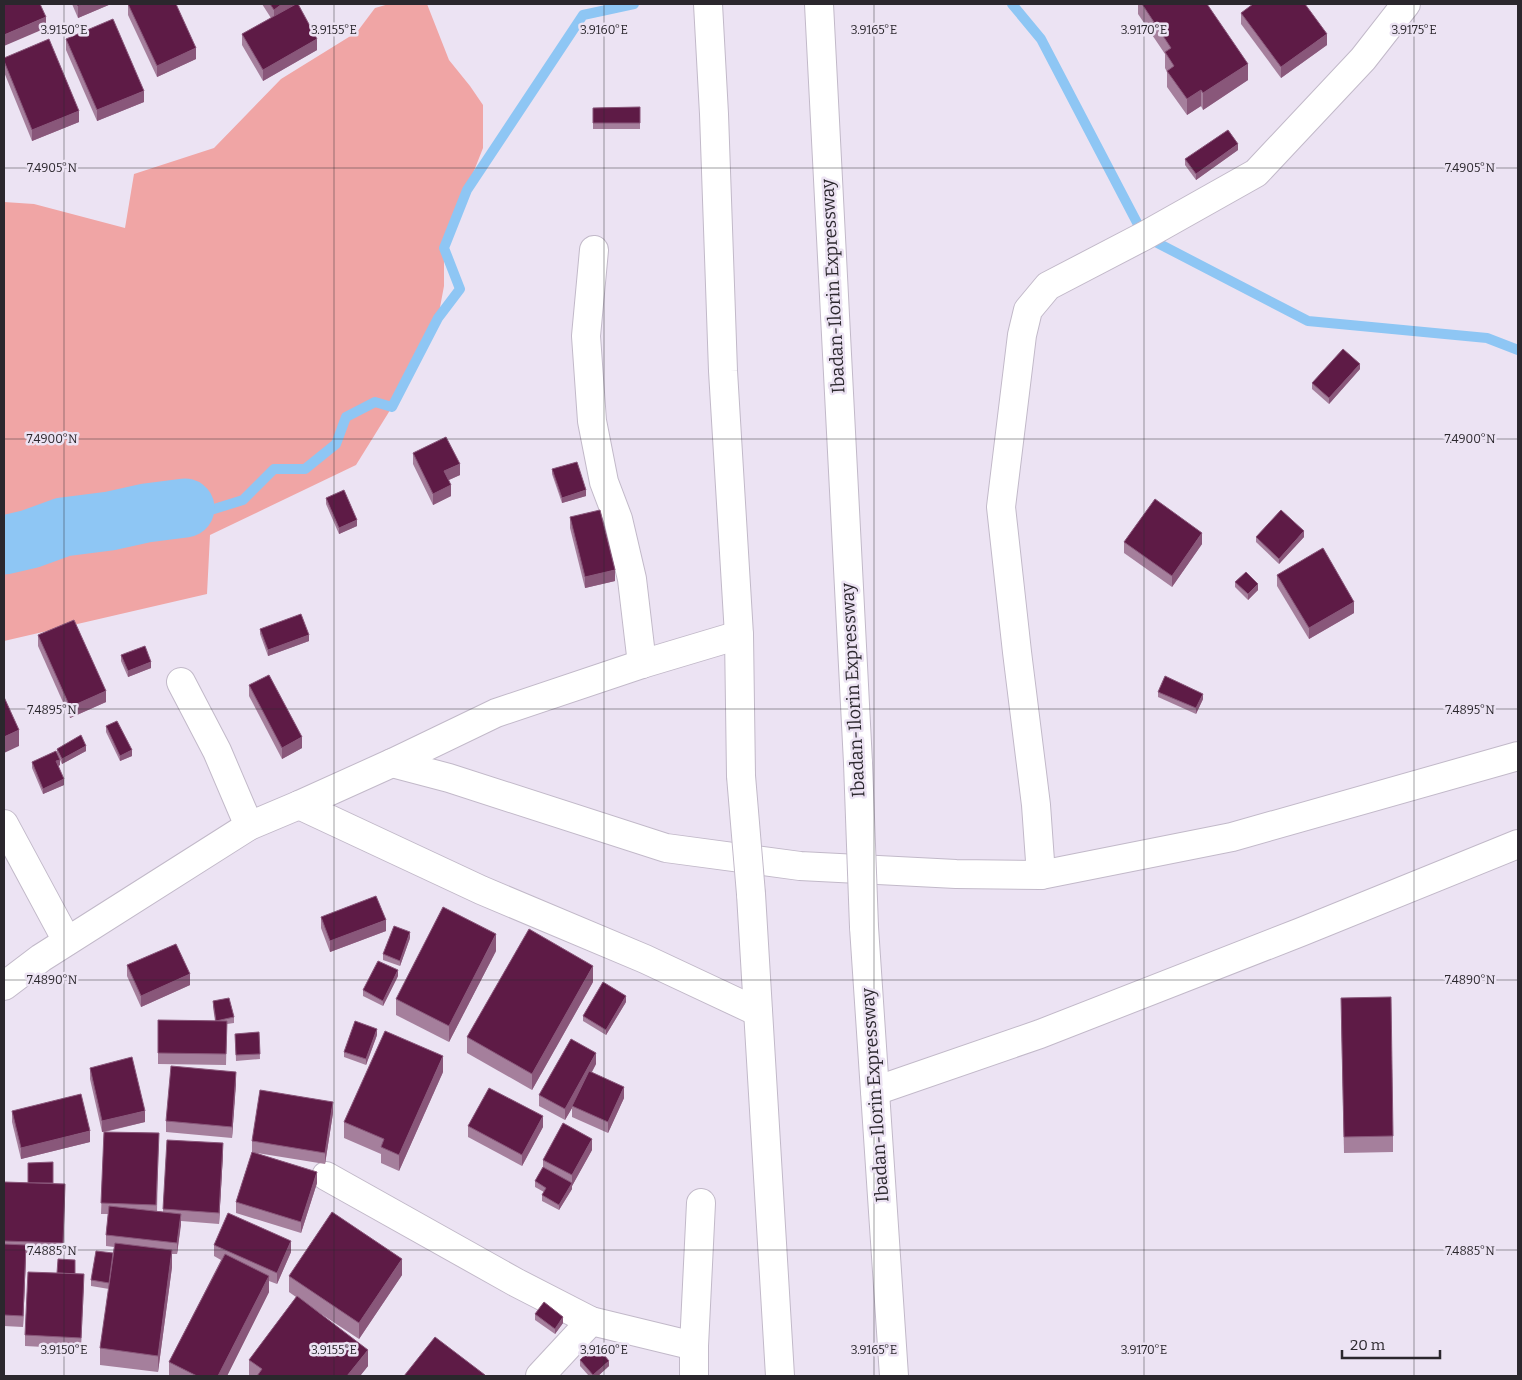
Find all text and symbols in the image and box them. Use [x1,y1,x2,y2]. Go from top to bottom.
text: 3.9150°E [40,23,88,37]
text: 3.9155°E [311,23,357,37]
text: 3.9160°E [580,23,628,37]
text: 3.9165°E [851,23,897,37]
text: 3.9170°E [1121,23,1167,37]
text: 3.9175°E [1391,23,1437,37]
text: 7.4905°N [27,161,77,175]
text: 7.4905°N [1445,161,1495,175]
street label: Ibadan-Ilorin Expressway [816,178,850,394]
text: 7.4900°N [26,432,78,446]
text: 7.4900°N [1444,432,1496,446]
street label: Ibadan-Ilorin Expressway [836,582,870,798]
text: 7.4895°N [27,703,77,717]
text: 7.4895°N [1445,703,1495,717]
text: 7.4890°N [27,973,78,987]
text: 7.4890°N [1445,973,1496,987]
street label: Ibadan-Ilorin Expressway [857,987,893,1203]
text: 7.4885°N [27,1244,77,1258]
text: 7.4885°N [1445,1244,1495,1258]
scale bar [1342,1328,1440,1360]
text: 20 m [1350,1336,1386,1354]
text: 3.9150°E [40,1343,88,1357]
text: 3.9155°E [311,1343,357,1357]
text: 3.9160°E [580,1343,628,1357]
text: 3.9165°E [851,1343,897,1357]
text: 3.9170°E [1121,1343,1167,1357]

